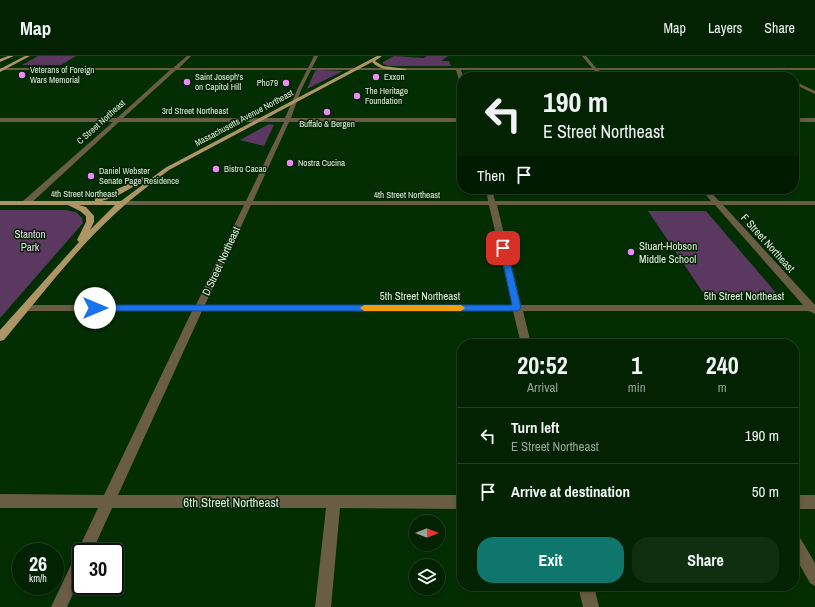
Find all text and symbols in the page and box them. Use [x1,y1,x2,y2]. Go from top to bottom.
text: Map [20,15,51,41]
text: Map [664,19,686,37]
text: Layers [708,19,742,37]
text: Share [764,19,795,37]
place label: Veterans of Foreign Wars Memorial [30,64,94,86]
marker: Veterans of Foreign Wars Memorial [17,70,27,80]
place label: Saint Joseph's on Capitol Hill [195,71,243,93]
place label: Exxon [384,71,405,83]
marker: Exxon [371,72,381,82]
marker: Saint Joseph's on Capitol Hill [182,77,192,87]
place label: Pho79 [257,77,278,89]
marker: Pho79 [281,78,291,88]
text: 190 m [543,83,608,121]
place label: The Heritage Foundation [365,85,408,107]
street label: Massachusetts Avenue Northeast [193,87,295,149]
icon: left [477,88,529,140]
marker: The Heritage Foundation [352,91,362,101]
street label: C Street Northeast [74,97,128,147]
street label: 3rd Street Northeast [162,105,228,117]
marker: Buffalo & Bergen [322,107,332,117]
place label: Buffalo & Bergen [299,118,355,130]
text: E Street Northeast [543,119,664,144]
place label: Nostra Cucina [298,157,345,169]
marker: Nostra Cucina [285,158,295,168]
place label: Bistro Cacao [224,163,267,175]
marker: Bistro Cacao [211,164,221,174]
icon: arrive [513,164,535,186]
place label: Daniel Webster Senate Page Residence [99,165,179,187]
text: Then [477,165,505,186]
marker: Daniel Webster Senate Page Residence [86,171,96,181]
street label: 4th Street Northeast [51,188,117,200]
street label: 4th Street Northeast [374,189,440,201]
street label: F Street Northeast [738,211,798,275]
street label: D Street Northeast [199,224,243,298]
park label: Stanton Park [14,227,46,254]
pin [486,231,520,265]
icon: arrive [492,237,514,259]
place label: Stuart-Hobson Middle School [639,239,697,266]
marker: Stuart-Hobson Middle School [626,247,636,257]
position arrow [74,287,116,329]
street label: 5th Street Northeast [380,289,461,303]
street label: 5th Street Northeast [704,289,785,303]
text: 20:52 [517,349,568,381]
text: 1 [631,349,642,381]
text: 240 [706,349,739,381]
text: Arrival [527,379,558,396]
text: min [628,379,646,396]
text: m [718,379,727,396]
text: Turn left [511,417,559,438]
icon: left [477,425,499,447]
text: 190 m [745,425,779,446]
text: E Street Northeast [511,438,599,455]
icon: arrive [477,481,499,503]
text: Arrive at destination [511,481,630,502]
text: 50 m [752,481,779,502]
street label: 6th Street Northeast [183,494,279,511]
north arrow [409,515,445,551]
map controls [409,515,445,595]
button: Exit [477,537,624,583]
button: Share [632,537,779,583]
speed limit sign: 30 [72,543,124,595]
text: 26 [29,550,47,577]
button: layers [409,559,445,595]
text: km/h [29,572,47,585]

